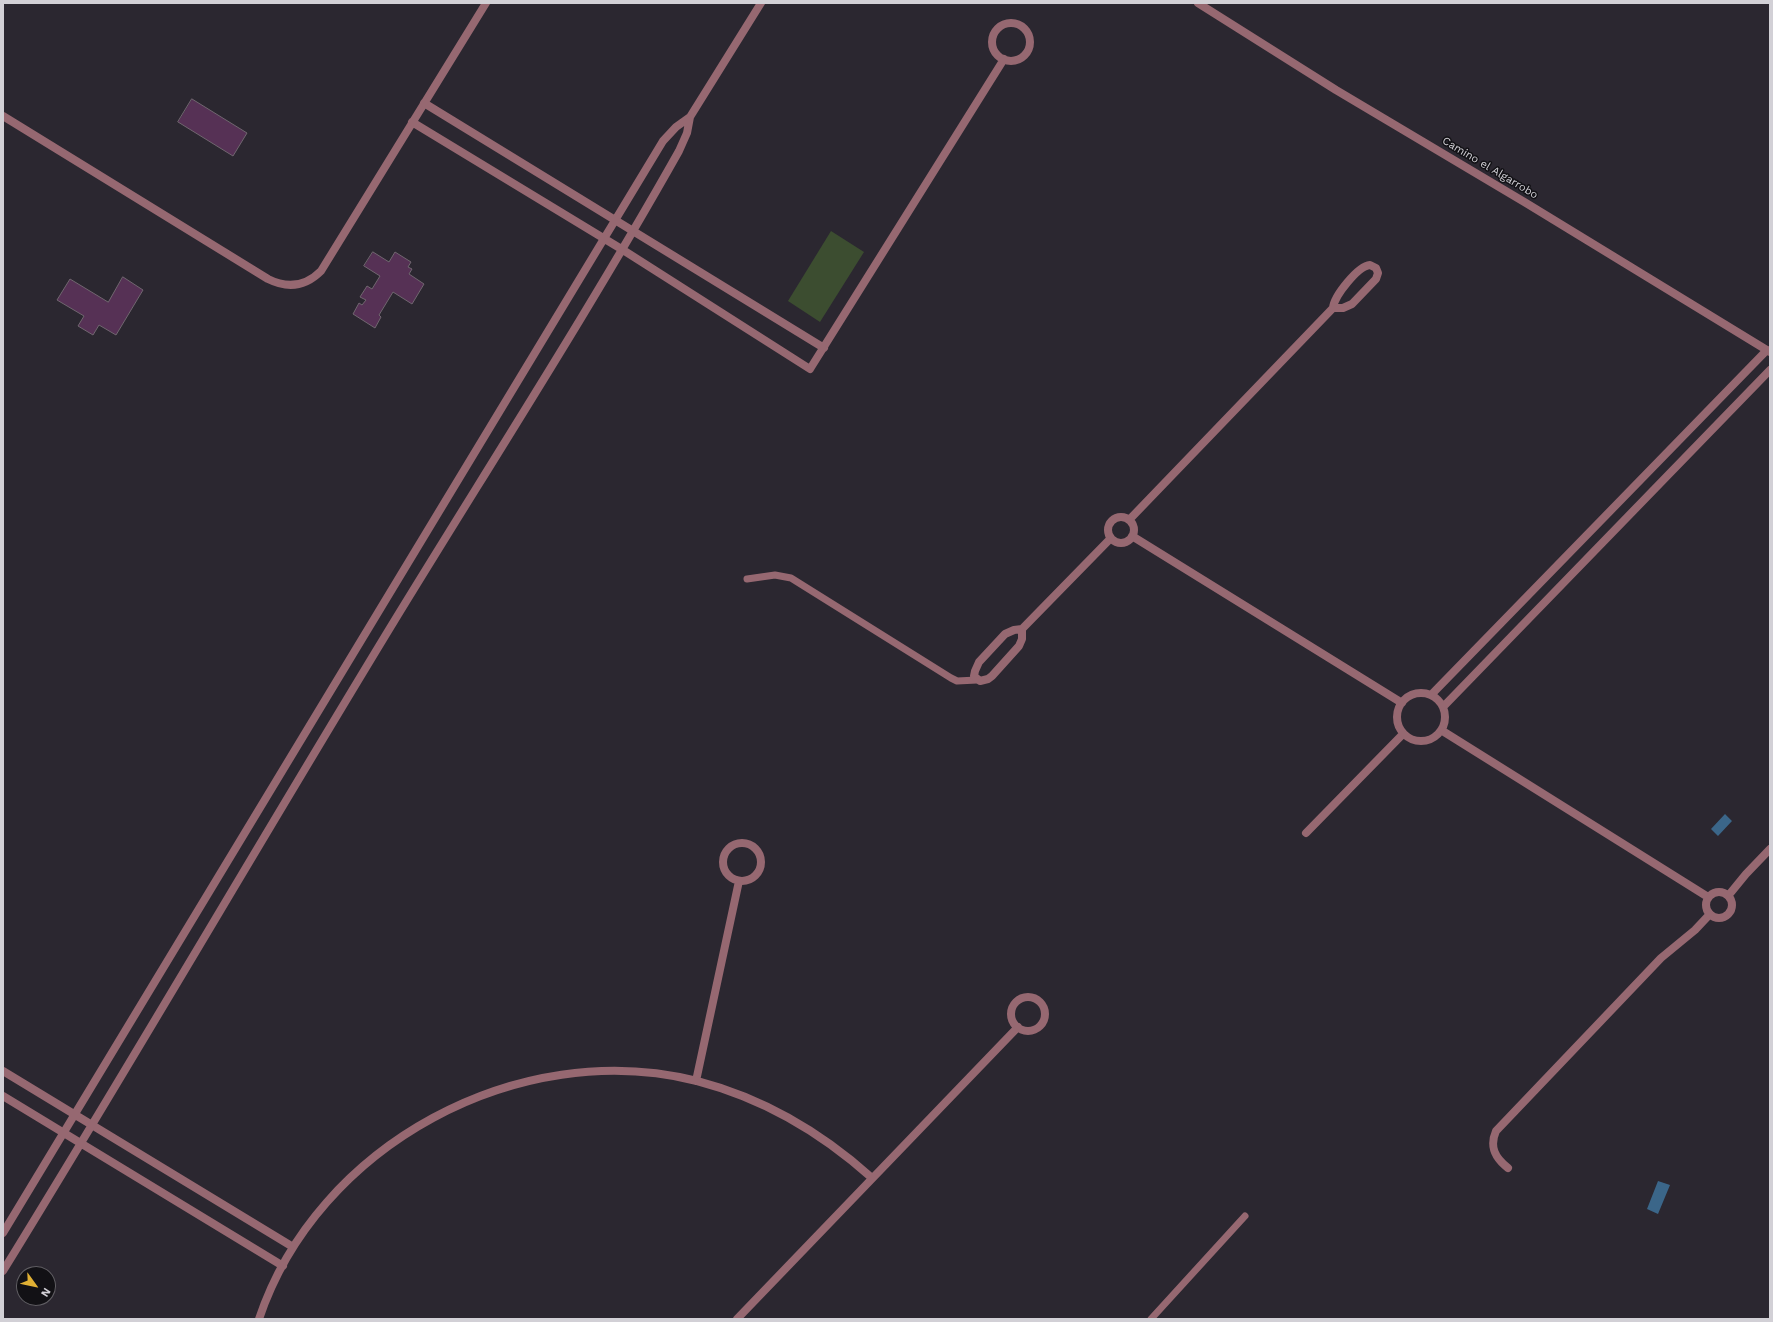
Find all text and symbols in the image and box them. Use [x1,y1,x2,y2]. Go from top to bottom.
street label: Camino el Algarrobo [1440,134,1540,202]
north arrow [16,1266,56,1306]
text: N [38,1285,53,1299]

